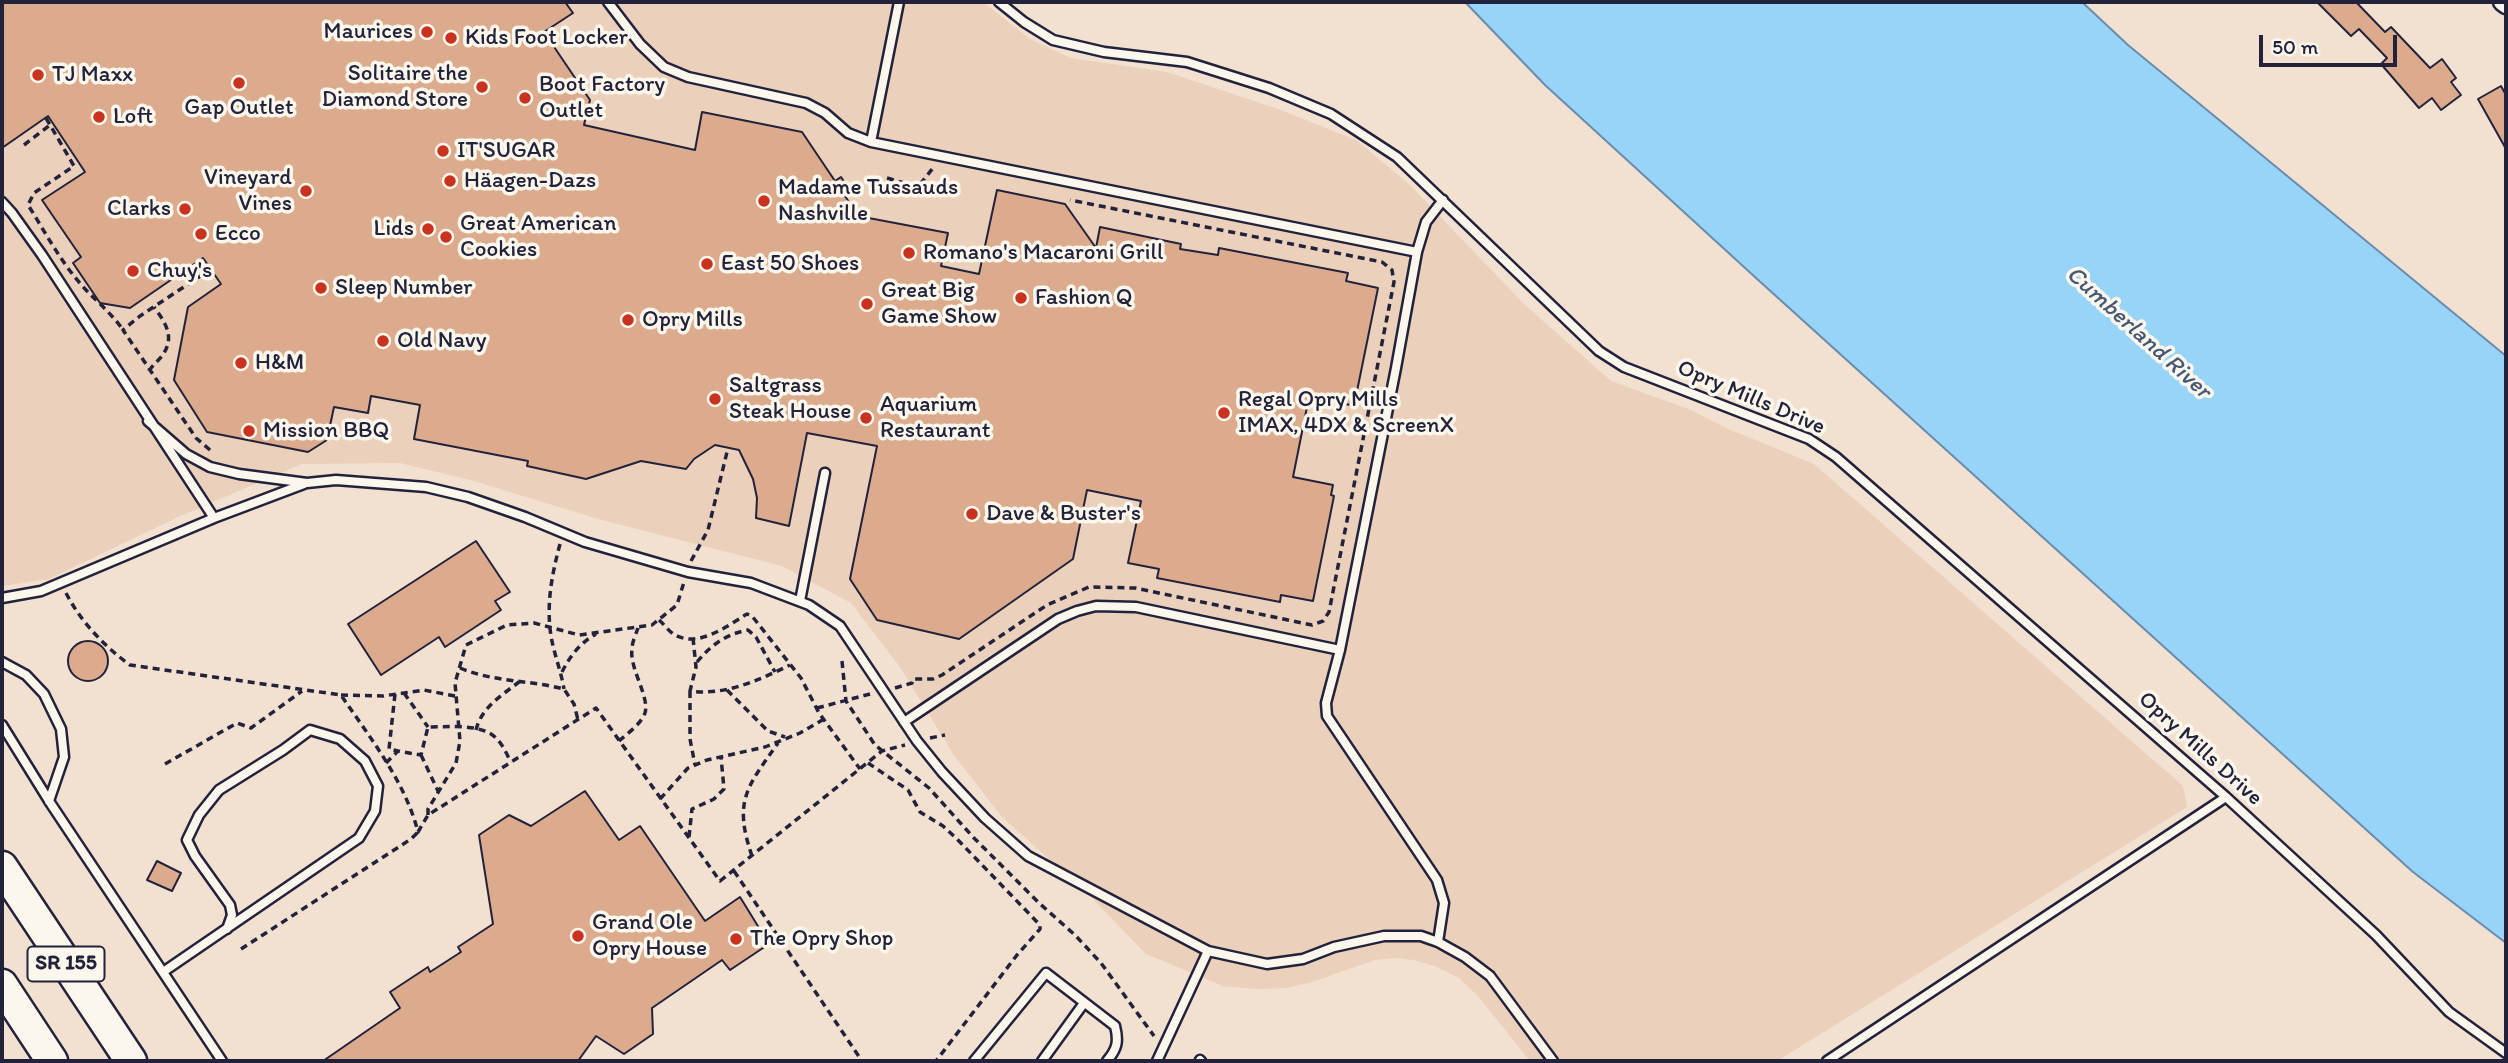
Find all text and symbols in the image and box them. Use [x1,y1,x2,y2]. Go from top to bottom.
place label: Maurices [324,18,413,46]
scale bar [2263,21,2401,65]
marker: Maurices [419,24,435,40]
place label: Kids Foot Locker [465,24,628,52]
marker: Kids Foot Locker [443,30,459,46]
text: 50 m [2272,34,2318,59]
place label: Solitaire the Diamond Store [322,60,468,114]
place label: TJ Maxx [52,61,133,89]
marker: TJ Maxx [30,67,46,83]
place label: Boot Factory Outlet [539,71,665,125]
marker: Gap Outlet [231,75,247,91]
marker: Solitaire the Diamond Store [474,79,490,95]
marker: Boot Factory Outlet [517,90,533,106]
place label: Gap Outlet [184,94,294,122]
place label: Loft [113,103,153,131]
marker: Loft [91,109,107,125]
place label: IT'SUGAR [457,137,555,165]
marker: IT'SUGAR [435,143,451,159]
place label: Vineyard Vines [204,164,292,218]
place label: Häagen-Dazs [464,167,596,195]
marker: Häagen-Dazs [442,173,458,189]
place label: Madame Tussauds Nashville [778,174,958,228]
marker: Vineyard Vines [298,183,314,199]
marker: Madame Tussauds Nashville [756,193,772,209]
place label: Clarks [107,195,171,223]
marker: Clarks [177,201,193,217]
place label: Great American Cookies [460,210,616,264]
place label: Lids [374,215,414,243]
place label: Ecco [215,220,261,248]
marker: Lids [420,221,436,237]
marker: Ecco [193,226,209,242]
marker: Great American Cookies [438,229,454,245]
place label: Romano's Macaroni Grill [923,239,1163,267]
marker: Romano's Macaroni Grill [901,245,917,261]
place label: East 50 Shoes [721,250,859,278]
marker: East 50 Shoes [699,256,715,272]
place label: Chuy's [147,257,212,285]
water label: Cumberland River [2060,260,2216,406]
marker: Chuy's [125,263,141,279]
place label: Sleep Number [335,274,472,302]
place label: Great Big Game Show [881,277,997,331]
marker: Sleep Number [313,280,329,296]
place label: Fashion Q [1035,284,1132,312]
marker: Fashion Q [1013,290,1029,306]
marker: Great Big Game Show [859,296,875,312]
place label: Opry Mills [642,306,743,334]
marker: Opry Mills [620,312,636,328]
place label: Old Navy [397,327,486,355]
marker: Old Navy [375,333,391,349]
place label: H&M [255,349,304,377]
street label: Opry Mills Drive [1673,354,1829,442]
marker: H&M [233,355,249,371]
place label: Saltgrass Steak House [729,372,851,426]
place label: Regal Opry Mills IMAX, 4DX & ScreenX [1238,386,1454,440]
marker: Saltgrass Steak House [707,391,723,407]
place label: Aquarium Restaurant [880,391,990,445]
marker: Regal Opry Mills IMAX, 4DX & ScreenX [1216,405,1232,421]
marker: Aquarium Restaurant [858,410,874,426]
place label: Mission BBQ [263,417,389,445]
marker: Mission BBQ [241,423,257,439]
place label: Dave & Buster's [986,500,1141,528]
marker: Dave & Buster's [964,506,980,522]
street label: Opry Mills Drive [2132,686,2268,812]
place label: Grand Ole Opry House [592,909,707,963]
place label: The Opry Shop [750,925,893,953]
marker: Grand Ole Opry House [570,928,586,944]
marker: The Opry Shop [728,931,744,947]
road number: SR 155 [28,946,104,982]

